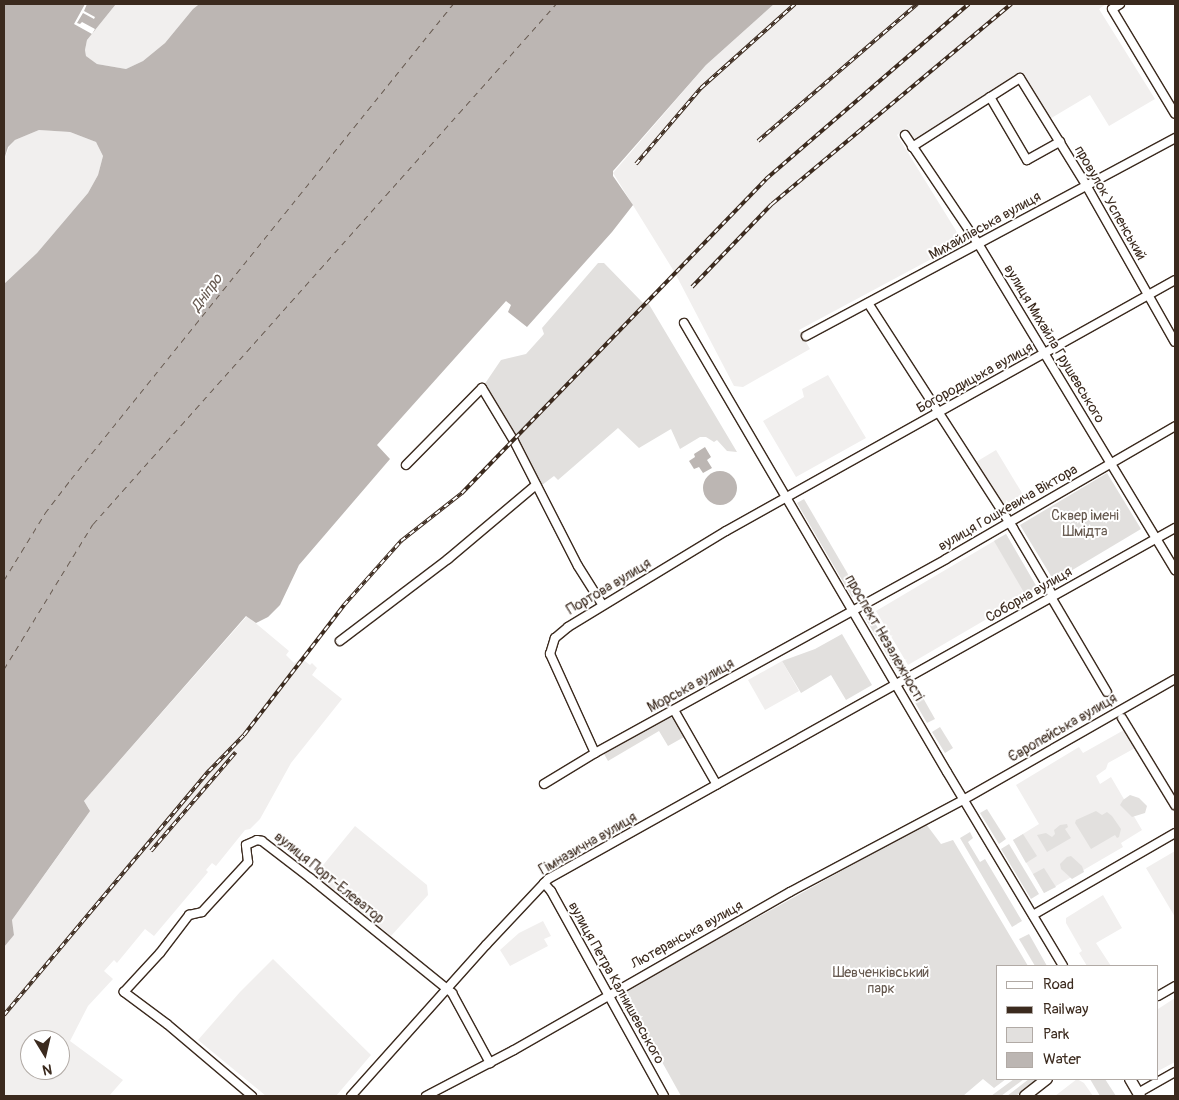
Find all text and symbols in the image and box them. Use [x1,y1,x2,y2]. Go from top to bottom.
street label: провулок Успенський [1070,143,1150,263]
street label: Михайлівська вулиця [926,188,1044,264]
street label: вулиця Михайла Грушевського [1000,262,1108,426]
water label: Дніпро [187,271,227,315]
street label: Богородицька вулиця [914,339,1036,417]
street label: вулиця Гошкевича Віктора [935,461,1081,555]
park label: Сквер імені Шмідта [1051,508,1119,540]
street label: Портова вулиця [564,555,654,619]
street label: Соборна вулиця [983,564,1075,626]
street label: проспект Незалежності [841,572,927,704]
street label: Морська вулиця [645,655,737,717]
street label: Європейська вулиця [1006,690,1120,766]
street label: Гімназична вулиця [536,809,640,879]
street label: вулиця Порт-Елеватор [271,829,387,927]
street label: Лютеранська вулиця [628,897,746,973]
street label: вулиця Петра Калнишевського [564,899,668,1067]
park label: Шевченківський парк [833,965,929,998]
legend [996,965,1159,1080]
text: Road [1043,975,1074,994]
text: Railway [1043,1000,1088,1019]
text: Park [1043,1025,1069,1044]
north arrow [20,1030,70,1080]
text: Water [1043,1050,1081,1069]
text: N [41,1060,53,1078]

